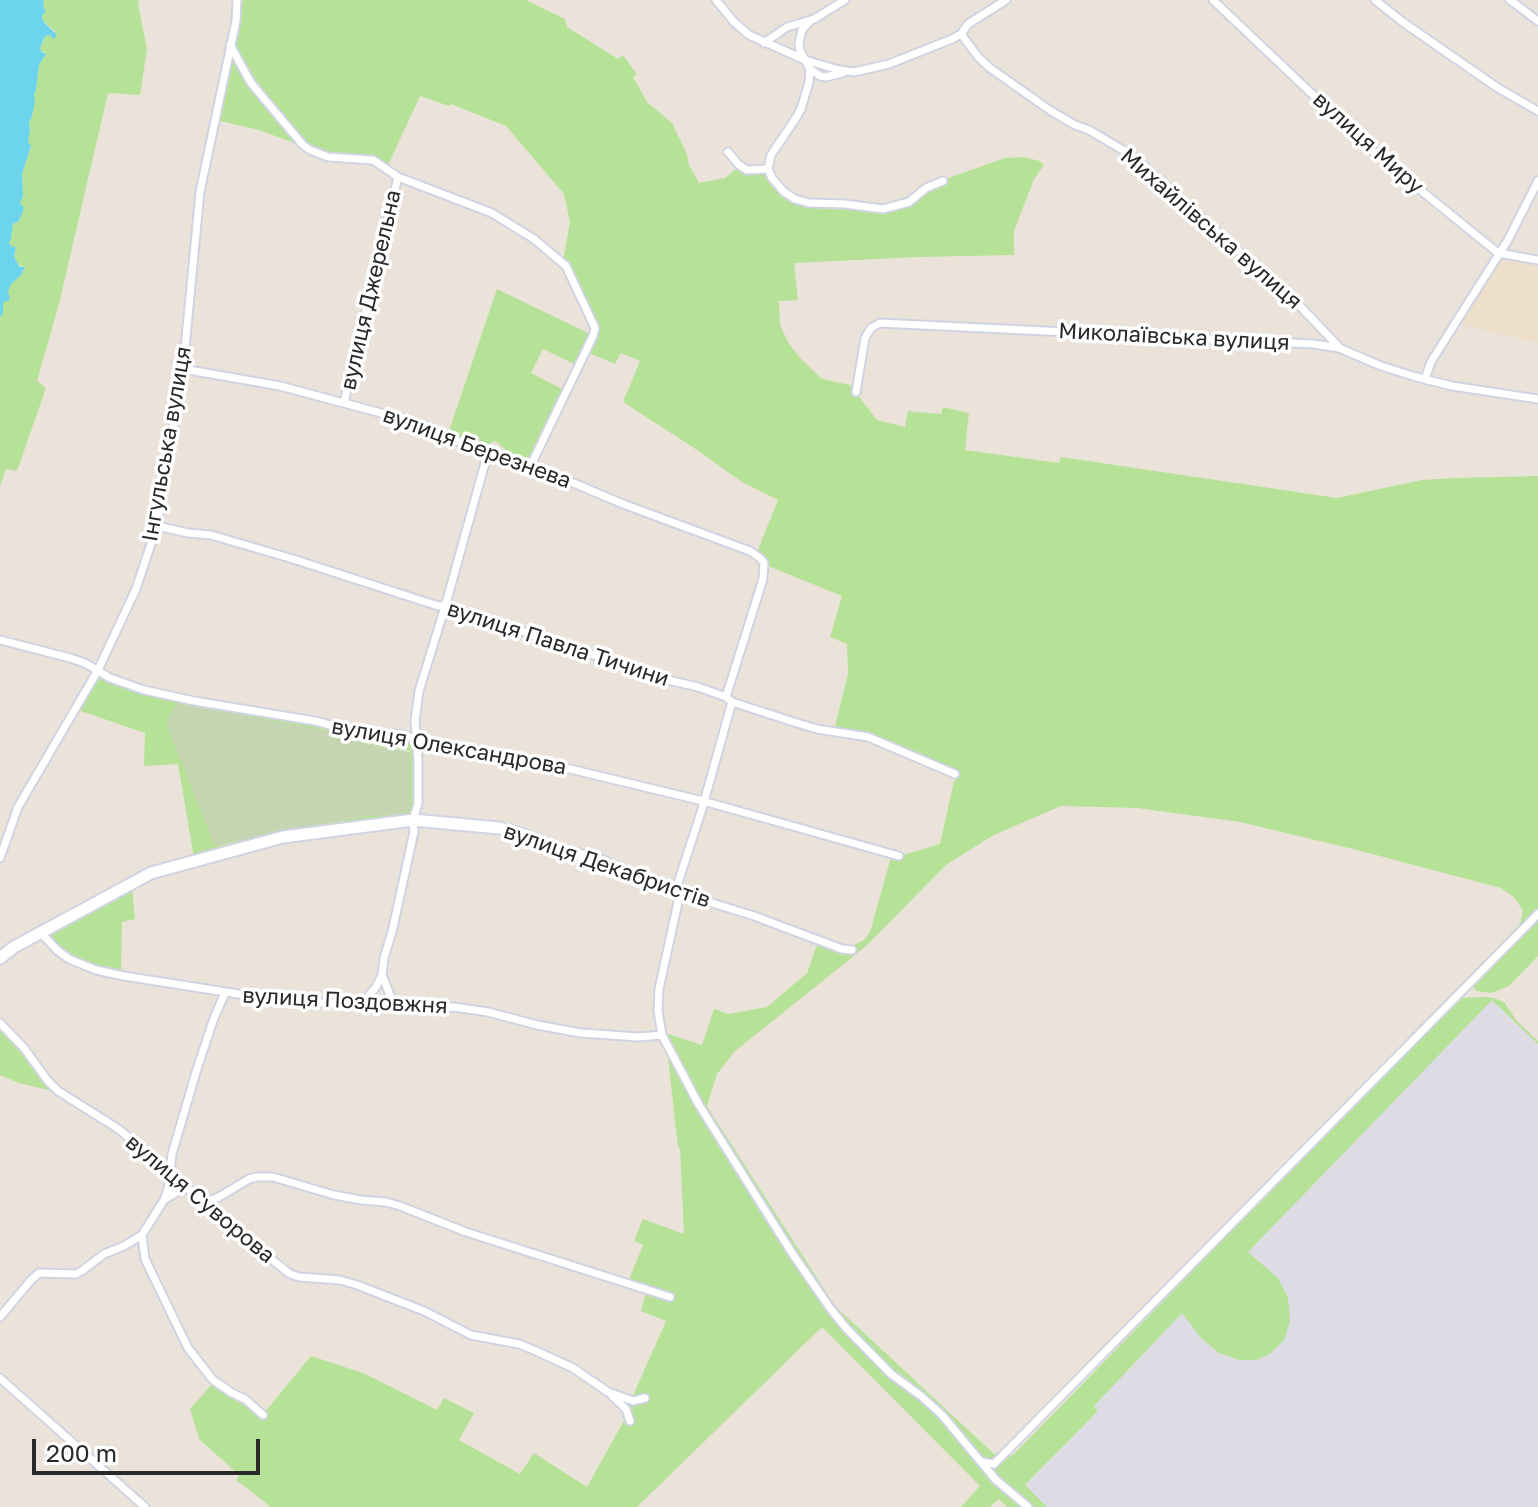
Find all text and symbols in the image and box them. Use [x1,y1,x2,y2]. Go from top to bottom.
street label: вулиця Миру [1307,86,1429,200]
street label: Михайлівська вулиця [1115,143,1307,315]
street label: вулиця Джерельна [335,187,407,393]
street label: Миколаївська вулиця [1058,318,1290,356]
street label: Інгульська вулиця [137,344,197,544]
street label: вулиця Березнева [379,402,575,494]
street label: вулиця Павла Тичини [444,596,672,692]
street label: вулиця Олександрова [329,713,569,781]
street label: вулиця Декабристів [500,818,714,914]
street label: вулиця Поздовжня [242,982,448,1020]
street label: вулиця Суворова [120,1129,280,1269]
scale bar [36,1423,264,1473]
text: 200 m [46,1438,117,1467]

